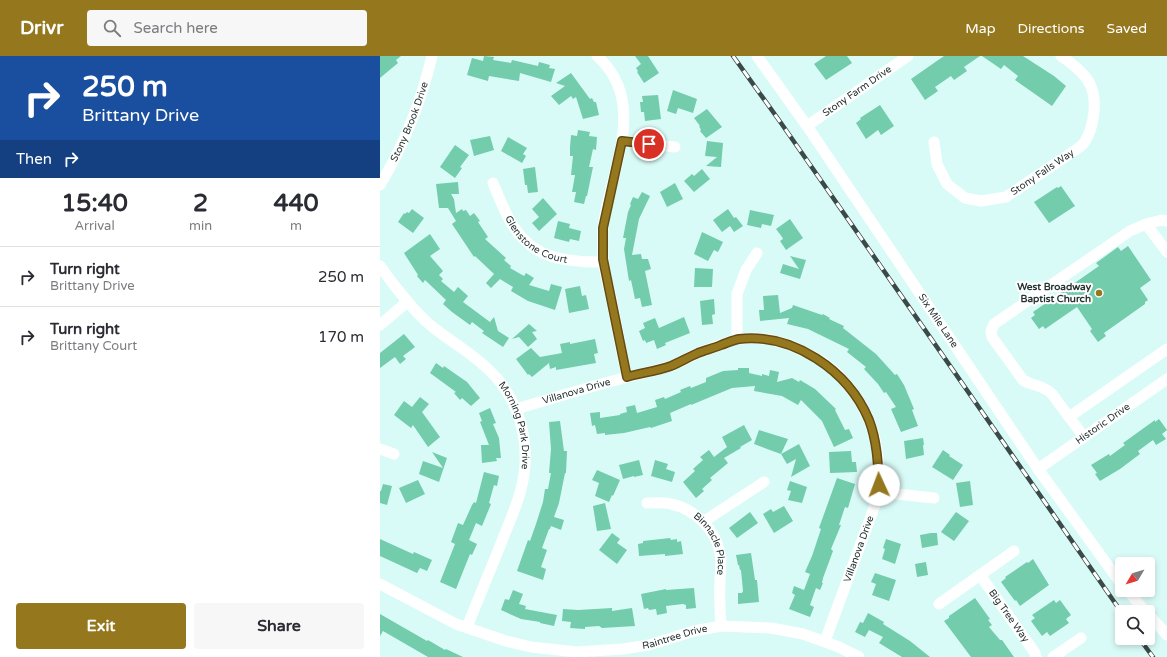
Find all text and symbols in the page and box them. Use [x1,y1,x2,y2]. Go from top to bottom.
search box [87,10,367,46]
text: Drivr [20,17,63,39]
icon: search [101,17,123,39]
text: Search here [133,19,218,37]
text: Map [965,20,996,37]
text: Directions [1018,20,1085,37]
text: Saved [1107,20,1147,37]
street label: Stony Farm Drive [820,63,894,119]
text: 250 m [82,70,168,104]
icon: right [16,72,68,124]
street label: Stony Brook Drive [388,80,431,164]
text: Brittany Drive [82,104,199,126]
pin [632,127,666,161]
icon: arrive [638,133,660,155]
street label: Stony Falls Way [1009,146,1077,198]
icon: right [60,148,82,170]
text: Then [16,150,52,168]
text: 15:40 [61,189,128,218]
text: 2 [193,189,208,218]
text: 440 [273,189,319,218]
street label: Glenstone Court [502,213,568,266]
text: Arrival [74,218,115,234]
text: min [189,218,212,234]
text: m [290,218,302,234]
text: Turn right [50,260,120,278]
icon: right [16,266,38,288]
text: 250 m [318,268,364,286]
text: Brittany Drive [50,278,135,294]
place label: West Broadway Baptist Church [1017,281,1092,305]
marker: West Broadway Baptist Church [1094,288,1104,298]
street label: Six Mile Lane [916,292,961,350]
text: Turn right [50,320,120,338]
icon: right [16,326,38,348]
text: 170 m [318,328,364,346]
text: Brittany Court [50,338,137,354]
street label: Villanova Drive [541,376,612,407]
street label: Morning Park Drive [496,379,531,470]
street label: Historic Drive [1073,401,1133,447]
position arrow [858,464,900,506]
street label: Binnacle Place [691,510,727,576]
street label: Villanova Drive [841,514,877,584]
north arrow [1115,557,1155,597]
map controls [1115,557,1155,645]
street label: Big Tree Way [986,587,1032,645]
button: Exit [16,603,186,649]
button: Share [194,603,364,649]
button: search [1115,605,1155,645]
street label: Raintree Drive [641,623,709,652]

